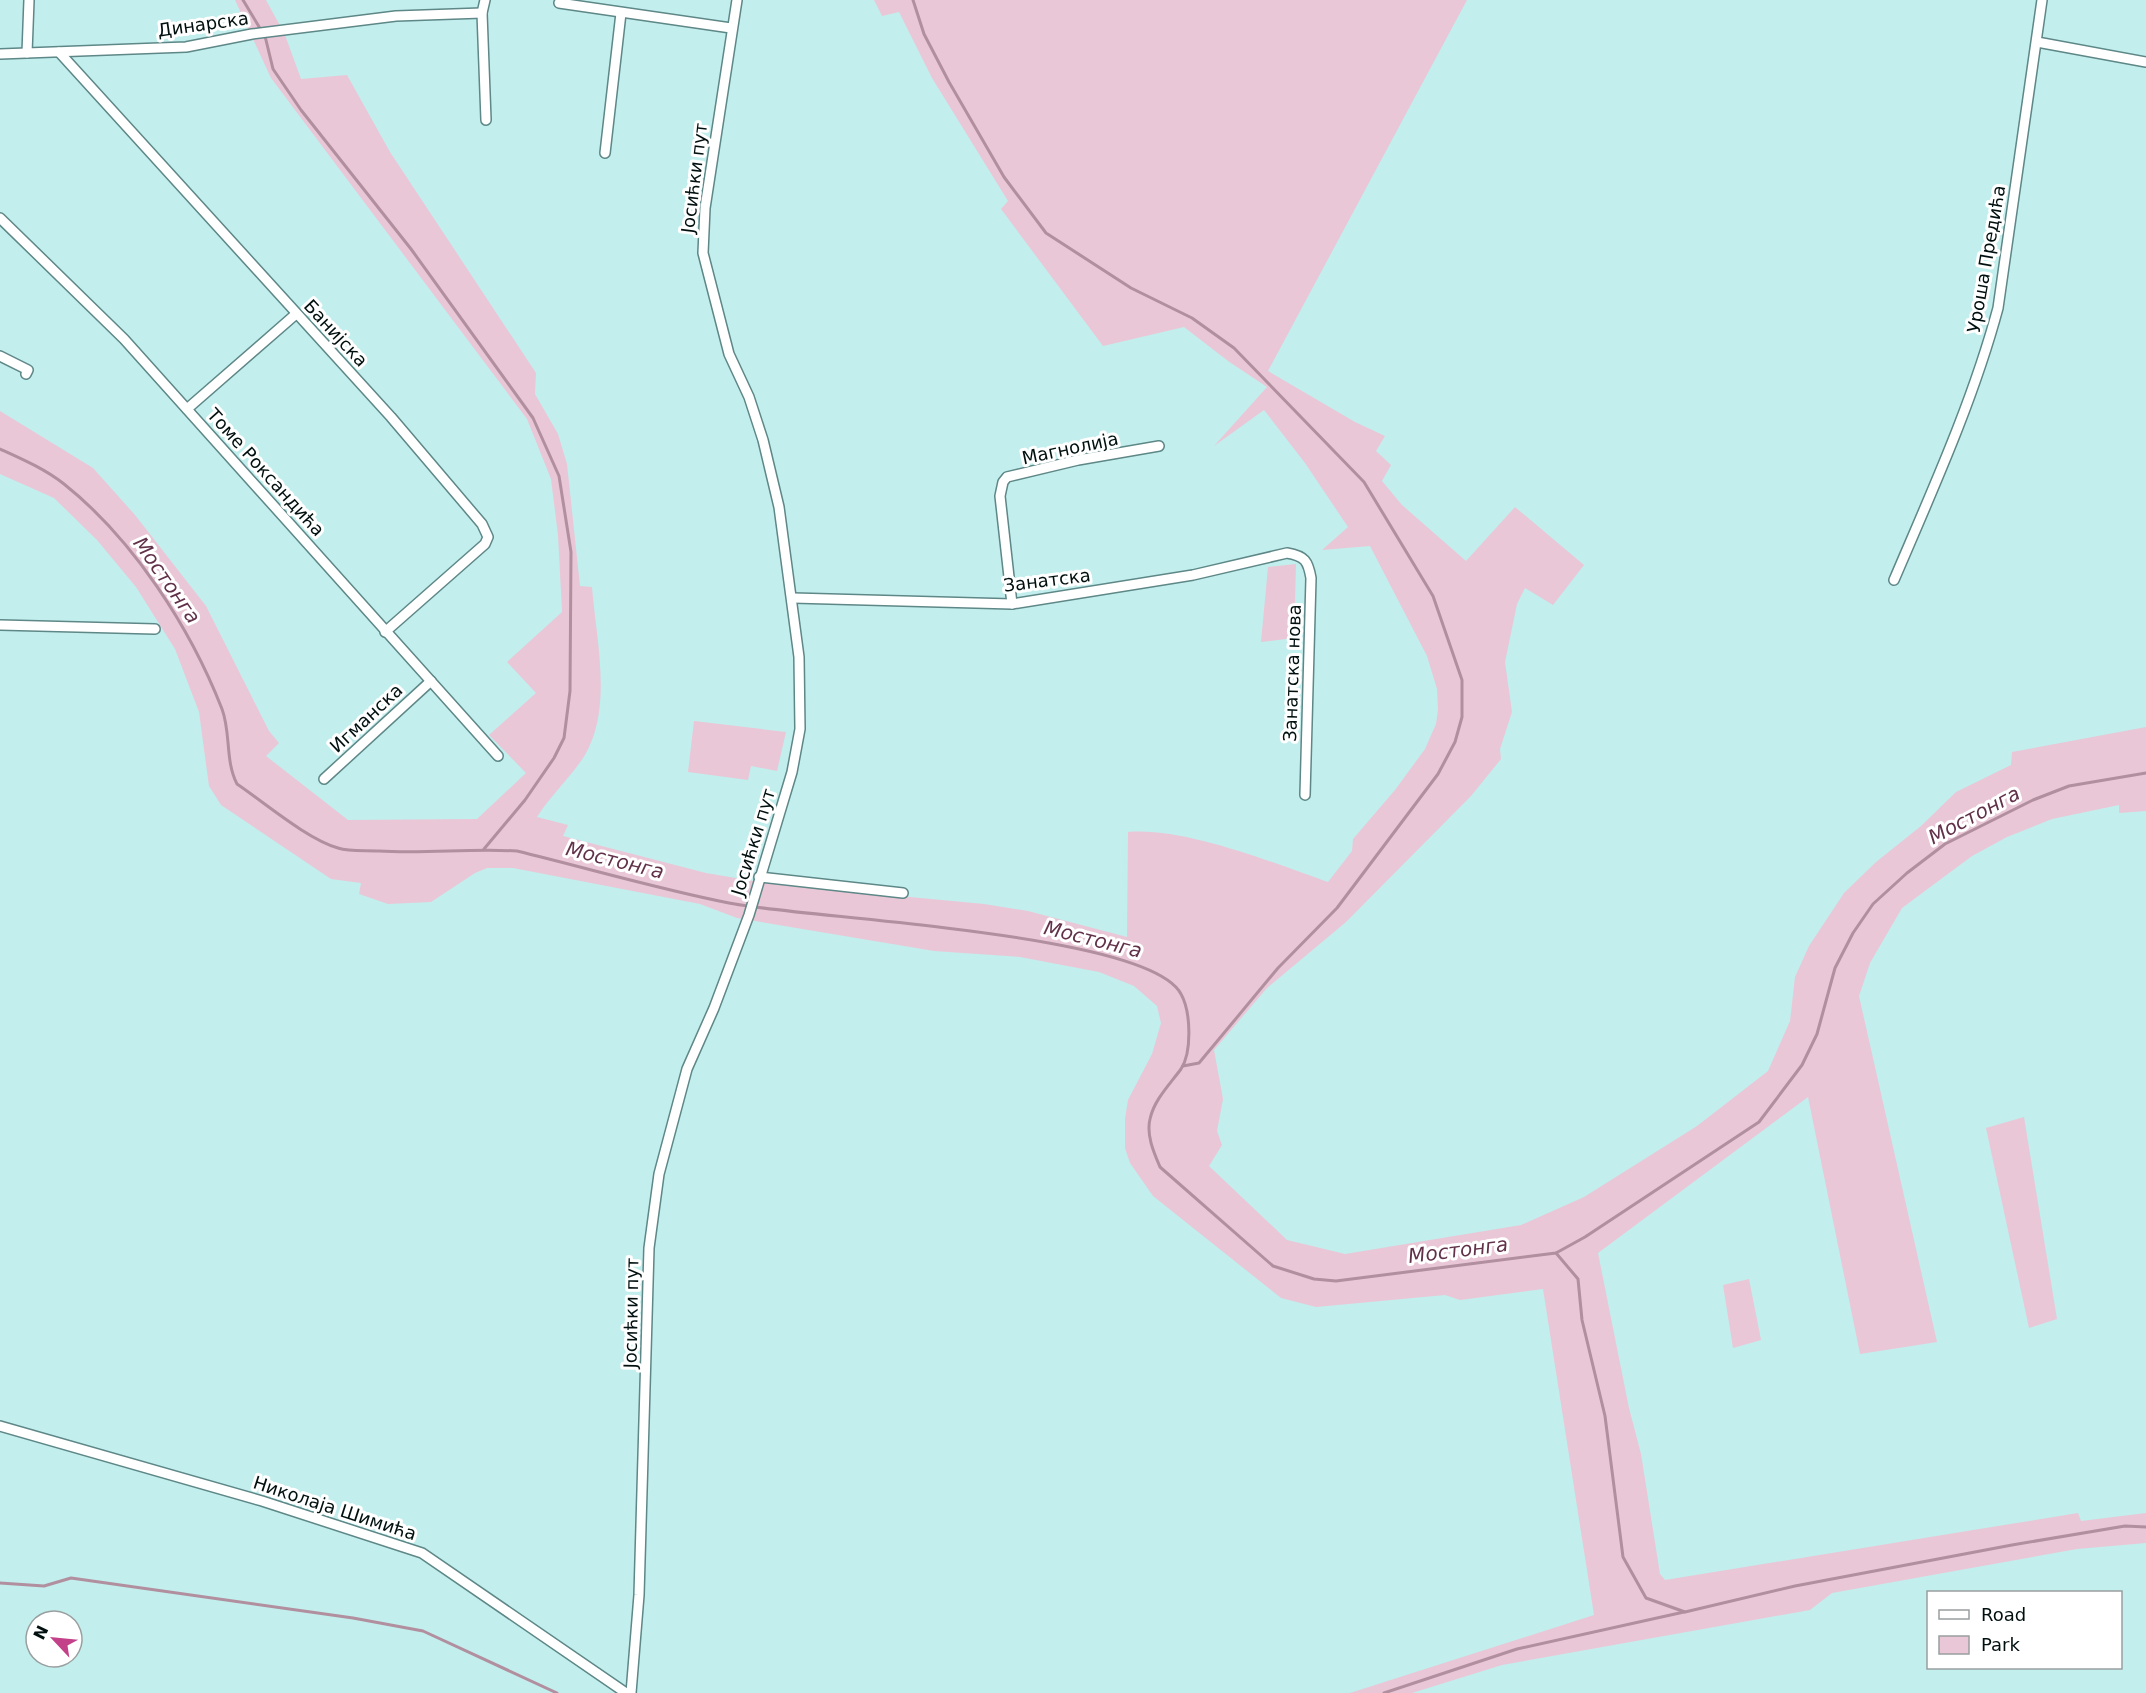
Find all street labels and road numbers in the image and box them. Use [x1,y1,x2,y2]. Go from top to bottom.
street label: Динарска [156,7,250,41]
street label: Јосићки пут [677,122,711,235]
street label: Уроша Предића [1963,184,2009,334]
street label: Банијска [300,295,372,371]
street label: Томе Роксандића [202,403,329,540]
street label: Магнолија [1020,428,1120,468]
street label: Занатска [1002,564,1092,596]
street label: Занатска нова [1279,604,1305,742]
street label: Игманска [326,679,406,757]
street label: Јосићки пут [726,786,779,899]
street label: Јосићки пут [620,1257,642,1370]
street label: Николаја Шимића [251,1472,419,1544]

